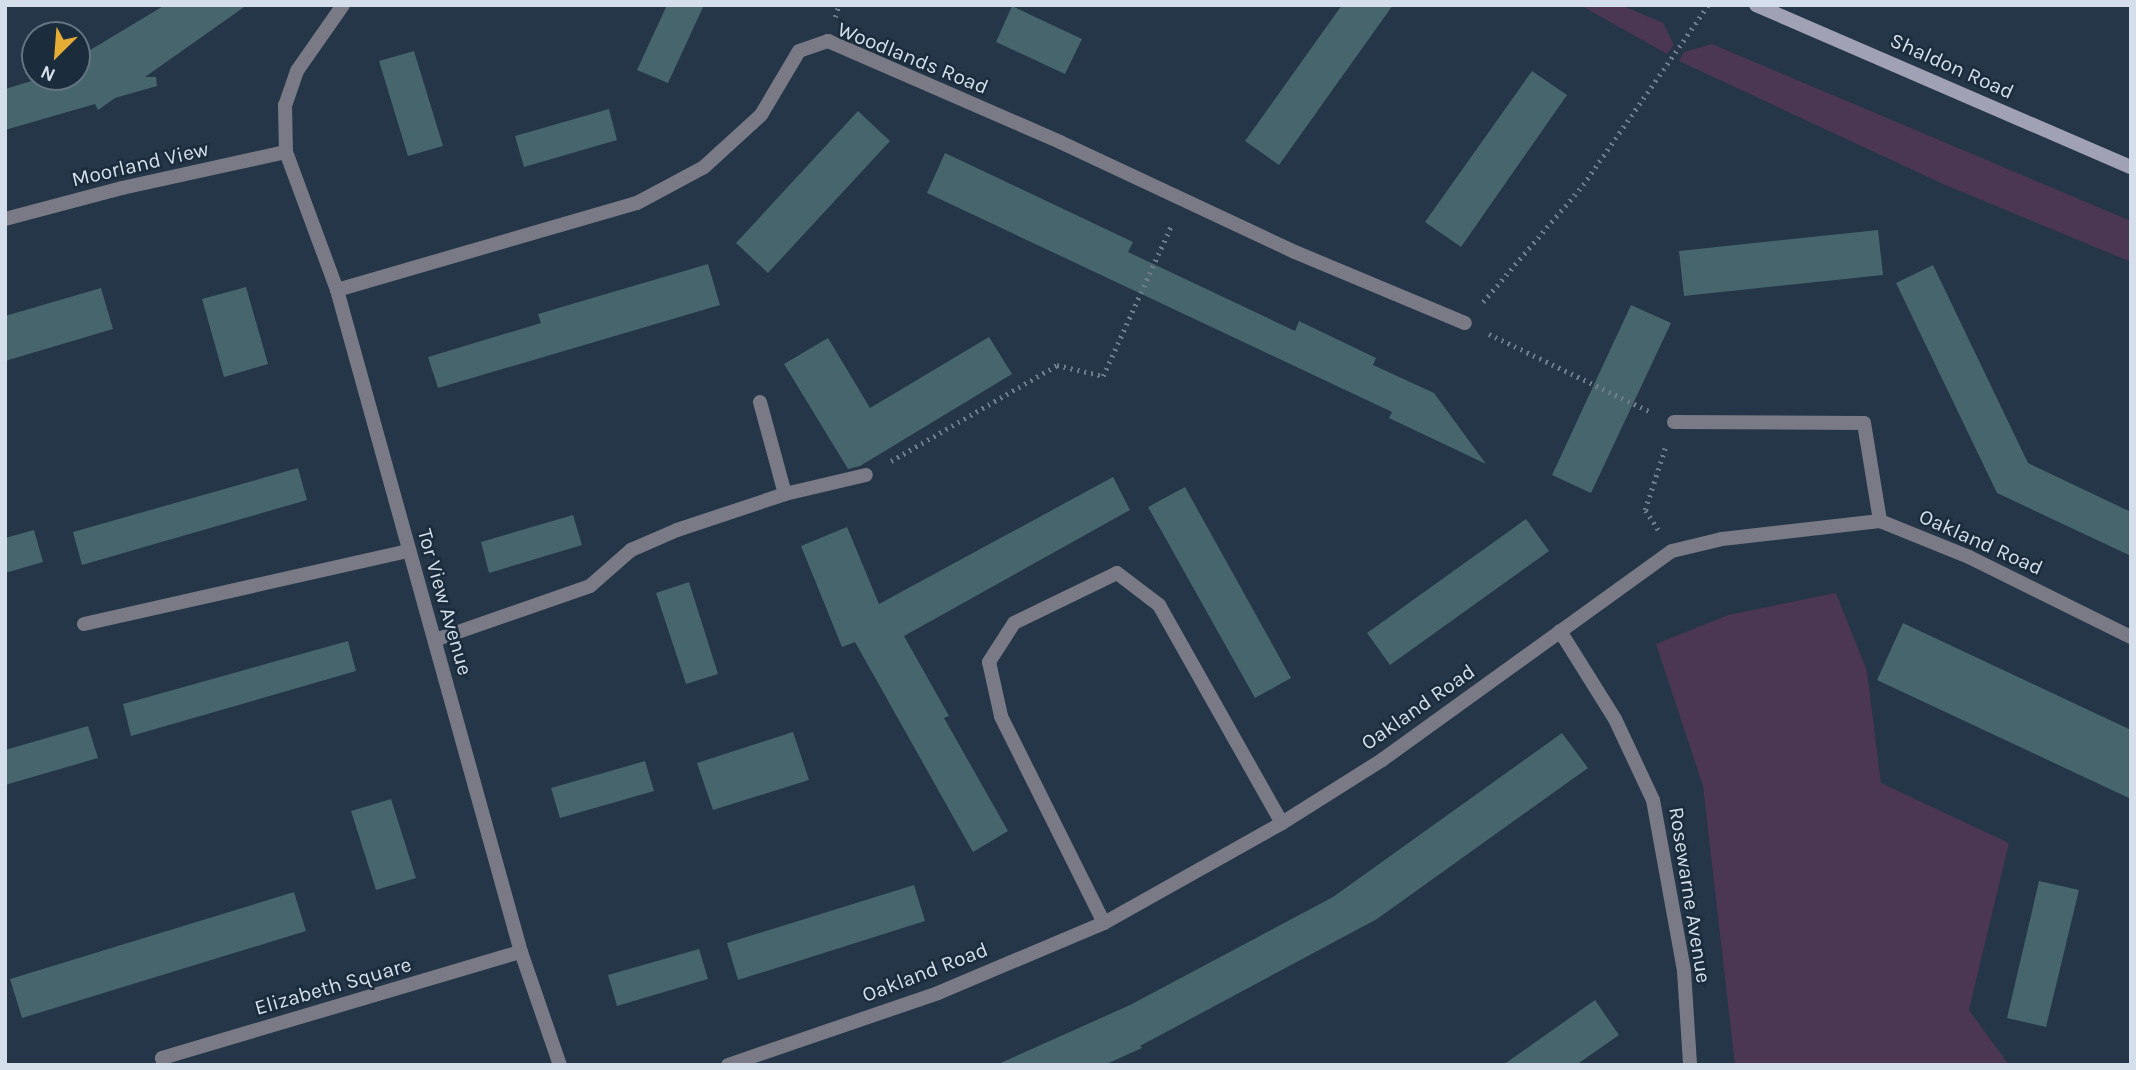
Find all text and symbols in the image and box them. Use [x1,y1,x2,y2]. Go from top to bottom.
street label: Woodlands Road [834,16,992,100]
north arrow [21,21,91,91]
street label: Shaldon Road [1886,27,2018,105]
text: N [37,60,59,86]
street label: Moorland View [69,136,211,192]
street label: Oakland Road [1915,503,2047,581]
street label: Tor View Avenue [412,526,478,678]
street label: Oakland Road [1356,659,1480,755]
street label: Rosewarne Avenue [1664,805,1716,985]
street label: Oakland Road [858,936,992,1008]
street label: Elizabeth Square [252,952,414,1020]

